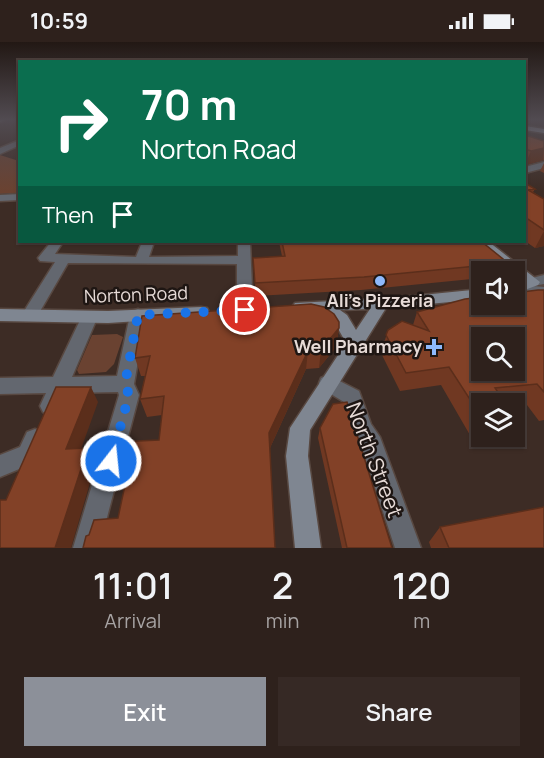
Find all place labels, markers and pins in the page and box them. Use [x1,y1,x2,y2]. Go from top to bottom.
marker: Ali's Pizzeria [373,274,387,288]
pin [219,284,270,335]
place label: Ali's Pizzeria [327,288,433,312]
place label: Well Pharmacy [294,334,422,358]
marker: Well Pharmacy [427,340,441,354]

